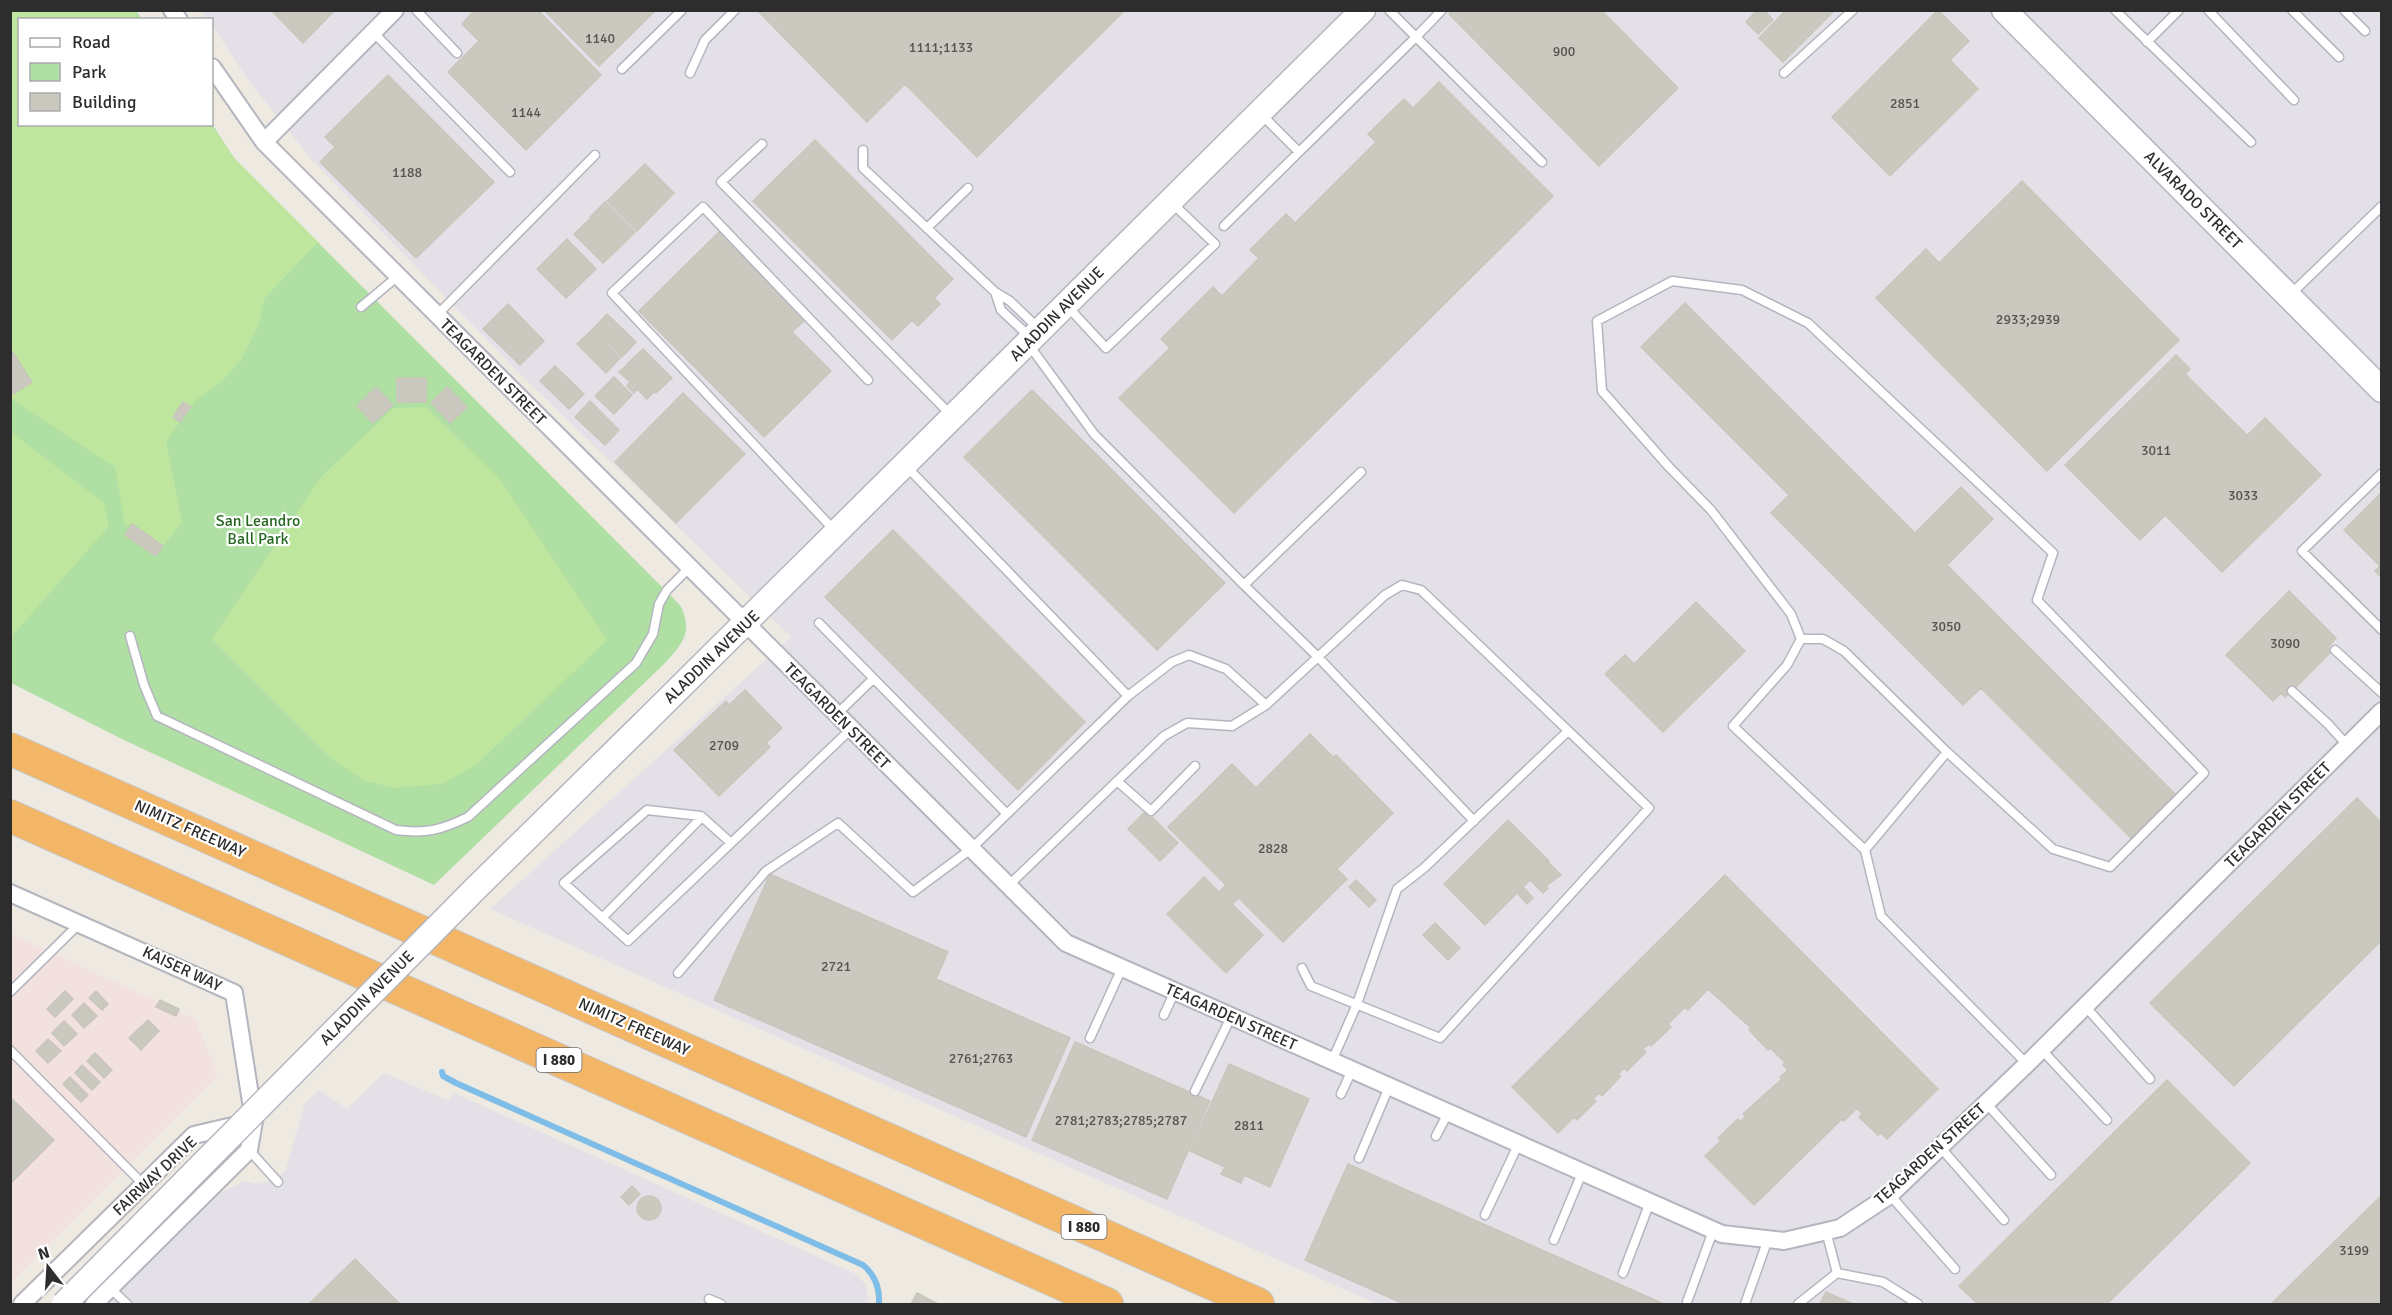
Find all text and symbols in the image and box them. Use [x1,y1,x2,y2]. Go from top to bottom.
legend [18,18,213,126]
house number: 1140 [585,30,615,47]
text: Road [72,31,111,53]
house number: 1111;1133 [909,39,973,56]
house number: 900 [1553,43,1575,60]
text: Park [72,61,107,83]
text: Building [72,91,136,113]
house number: 2851 [1890,95,1920,112]
house number: 1144 [511,104,542,121]
street label: ALVARADO STREET [2140,147,2246,253]
house number: 1188 [392,164,422,181]
street label: ALADDIN AVENUE [1006,263,1108,365]
house number: 2933;2939 [1996,311,2060,328]
street label: TEAGARDEN STREET [436,315,550,429]
house number: 3011 [2141,442,2171,459]
house number: 3033 [2228,487,2258,504]
park label: San Leandro Ball Park [216,511,300,549]
street label: ALADDIN AVENUE [660,606,764,708]
house number: 3050 [1931,618,1961,635]
house number: 3090 [2270,635,2300,652]
street label: TEAGARDEN STREET [780,659,894,773]
house number: 2709 [709,737,739,754]
street label: TEAGARDEN STREET [2221,758,2335,872]
street label: NIMITZ FREEWAY [131,795,249,863]
house number: 2828 [1258,840,1288,857]
street label: KAISER WAY [139,942,225,996]
street label: ALADDIN AVENUE [316,947,418,1049]
house number: 2721 [821,958,851,975]
street label: TEAGARDEN STREET [1162,979,1300,1055]
street label: NIMITZ FREEWAY [575,993,693,1061]
road number: I 880 [536,1048,582,1072]
house number: 2761;2763 [949,1050,1013,1067]
street label: TEAGARDEN STREET [1871,1099,1990,1209]
house number: 2781;2783;2785;2787 [1055,1112,1187,1129]
house number: 2811 [1234,1117,1264,1134]
street label: FAIRWAY DRIVE [109,1132,201,1220]
road number: I 880 [1062,1215,1106,1239]
north arrow [18,1237,78,1297]
text: N [36,1242,52,1265]
house number: 3199 [2339,1242,2369,1259]

